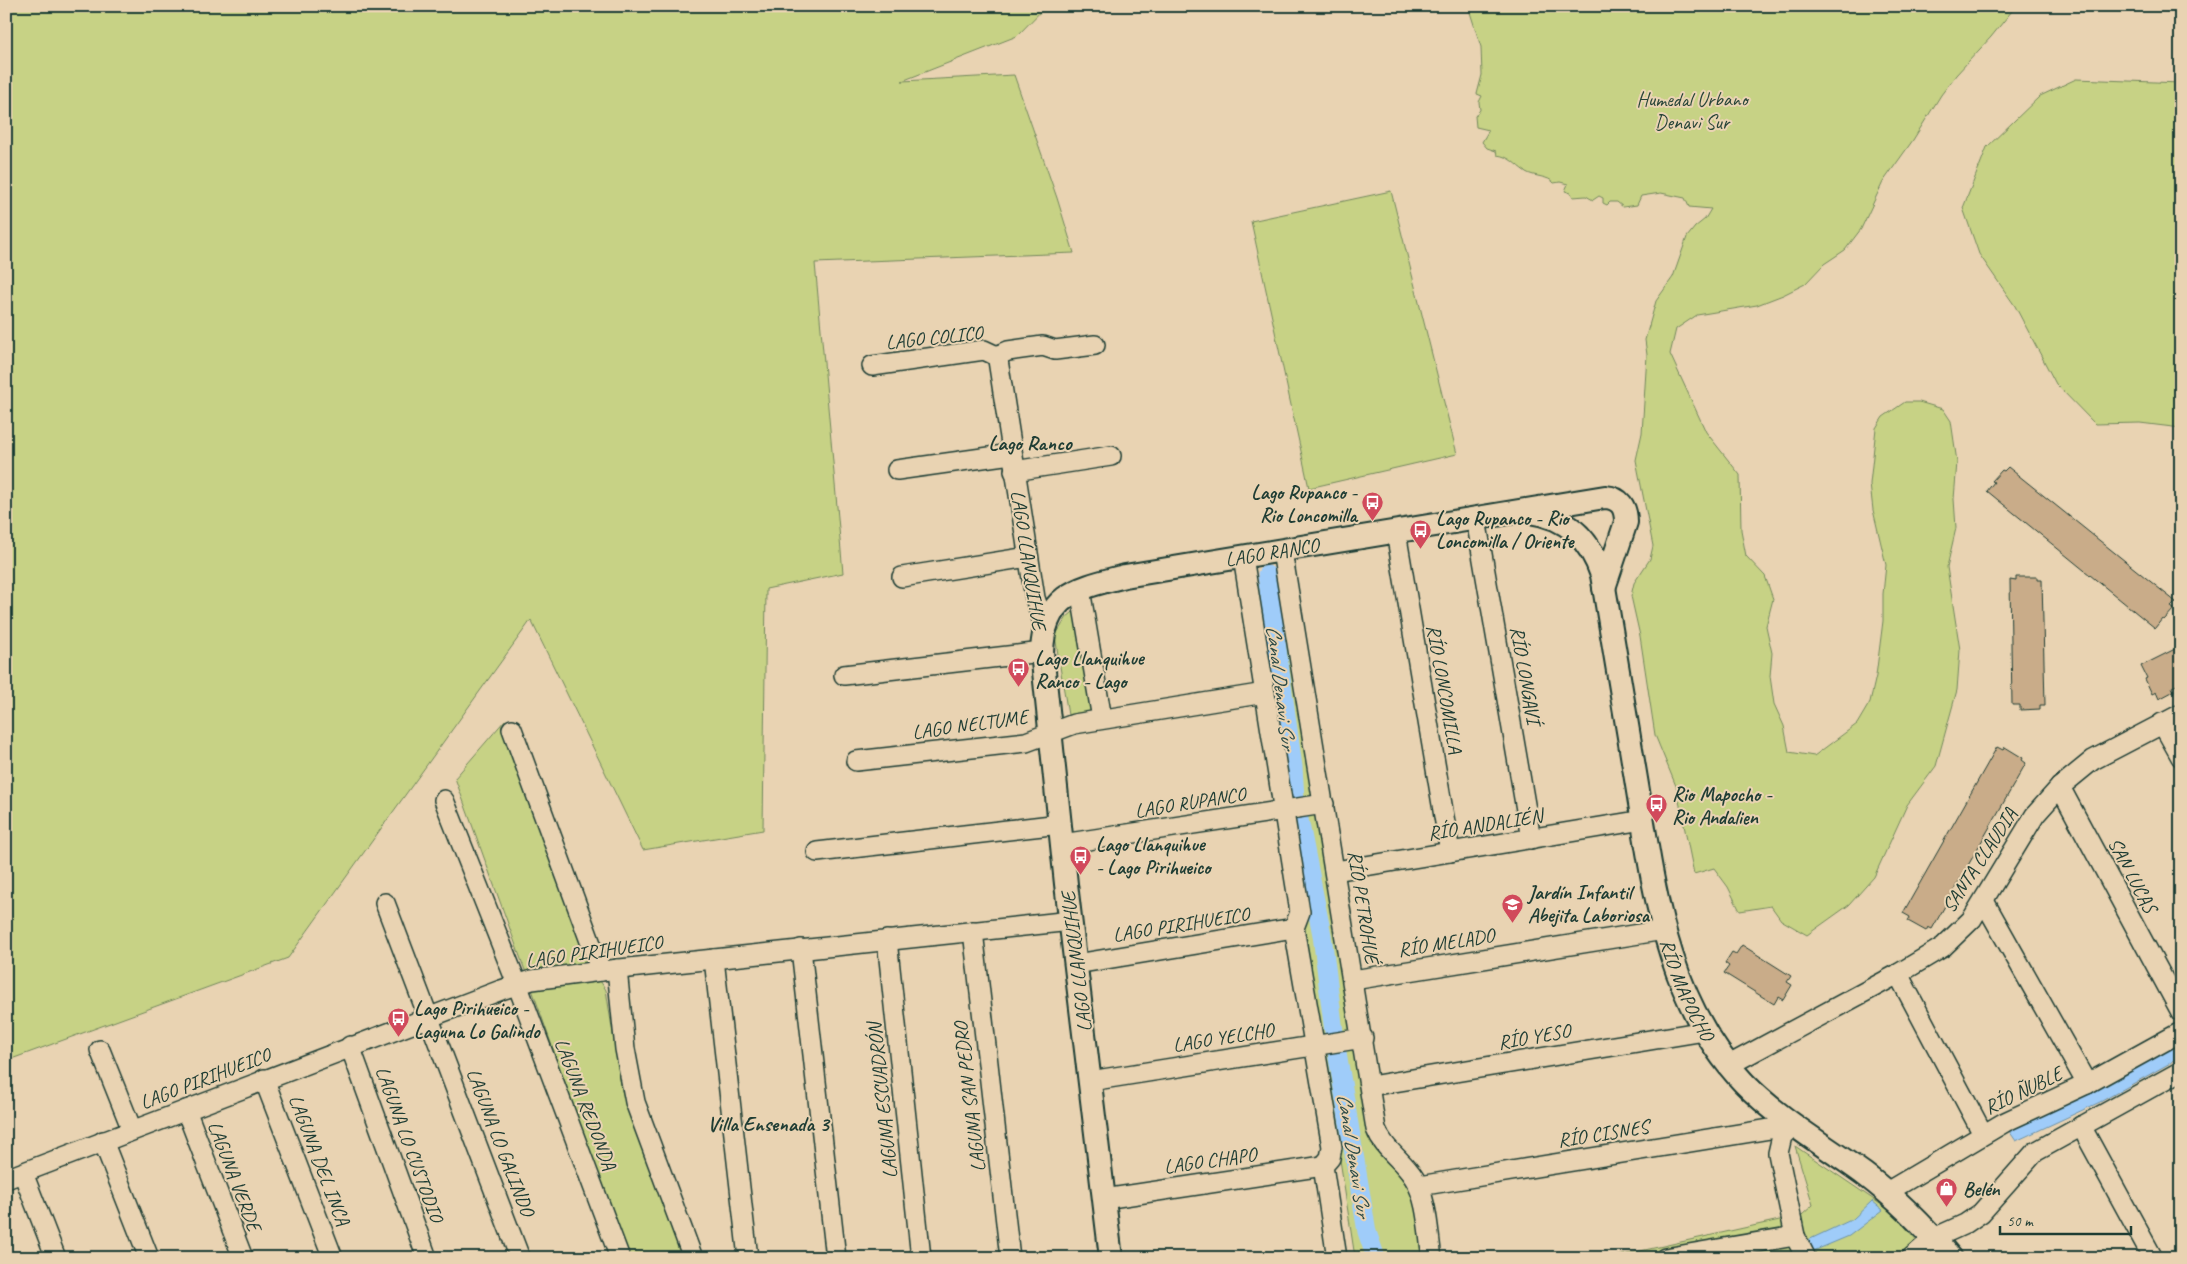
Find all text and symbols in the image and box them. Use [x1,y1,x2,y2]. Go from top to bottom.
park label: Humedal Urbano Denavi Sur [1636,87,1750,135]
street label: LAGO COLICO [884,320,986,355]
district label: Lago Ranco [988,430,1073,456]
place label: Lago Rupanco - Rio Loncomilla [1251,480,1359,528]
street label: LAGO LLANQUIHUE [1005,489,1052,634]
bus stop icon: Lago Rupanco - Rio Loncomilla [1361,491,1385,522]
place label: Lago Rupanco - Rio Loncomilla / Oriente [1436,506,1575,554]
bus stop icon: Lago Rupanco - Rio Loncomilla / Oriente [1408,518,1432,549]
street label: LAGO RANCO [1224,532,1323,572]
street label: RÍO LONCOMILLA [1421,623,1468,756]
water label: Canal Denavi Sur [1261,624,1302,754]
street label: RÍO LONGAVÍ [1505,624,1547,731]
place label: Lago Llanquihue Ranco - Lago [1035,646,1146,694]
bus stop icon: Lago Llanquihue Ranco - Lago [1007,657,1031,688]
street label: LAGO NELTUME [911,704,1032,745]
street label: LAGO RUPANCO [1133,781,1249,824]
place label: Rio Mapocho - Rio Andalien [1672,782,1773,830]
bus stop icon: Rio Mapocho - Rio Andalien [1644,793,1668,824]
street label: SANTA CLAUDIA [1936,802,2023,917]
street label: RÍO ANDALIÉN [1426,803,1547,846]
place label: Lago Llanquihue - Lago Pirihueico [1096,832,1212,880]
street label: SAN LUCAS [2102,833,2164,919]
bus stop icon: Lago Llanquihue - Lago Pirihueico [1068,844,1092,875]
street label: RÍO PETROHUÉ [1342,849,1385,967]
place label: Jardín Infantil Abejita Laboriosa [1526,880,1651,928]
street label: LAGO LLANQUIHUE [1055,888,1097,1033]
school or university icon: Jardín Infantil Abejita Laboriosa [1500,892,1524,923]
street label: LAGO PIRIHUEICO [1111,901,1253,948]
street label: RÍO MELADO [1396,922,1498,962]
street label: LAGO PIRIHUEICO [524,929,666,973]
street label: RÍO MAPOCHO [1654,936,1721,1047]
place label: Lago Pirihueico - Laguna Lo Galindo [414,996,541,1044]
bus stop icon: Lago Pirihueico - Laguna Lo Galindo [386,1007,410,1038]
street label: LAGO YELCHO [1171,1017,1277,1058]
street label: RÍO YESO [1496,1017,1574,1055]
street label: LAGUNA ESCUADRÓN [862,1019,903,1180]
street label: LAGUNA SAN PEDRO [948,1019,991,1173]
street label: LAGUNA REDONDA [549,1035,622,1174]
street label: LAGO PIRIHUEICO [136,1041,276,1115]
street label: RÍO ÑUBLE [1980,1060,2069,1120]
street label: LAGUNA LO CUSTODIO [370,1063,450,1227]
street label: LAGUNA LO GALINDO [461,1065,541,1221]
street label: LAGUNA DEL INCA [283,1091,356,1230]
water label: Canal Denavi Sur [1331,1092,1377,1222]
district label: Villa Ensenada 3 [707,1111,831,1137]
street label: RÍO CISNES [1556,1113,1655,1153]
street label: LAGUNA VERDE [202,1118,268,1238]
street label: LAGO CHAPO [1162,1141,1260,1179]
shop icon: Belén [1935,1177,1959,1208]
place label: Belén [1963,1177,2000,1202]
scale bar [2000,1204,2131,1236]
text: 50 m [2007,1212,2034,1231]

